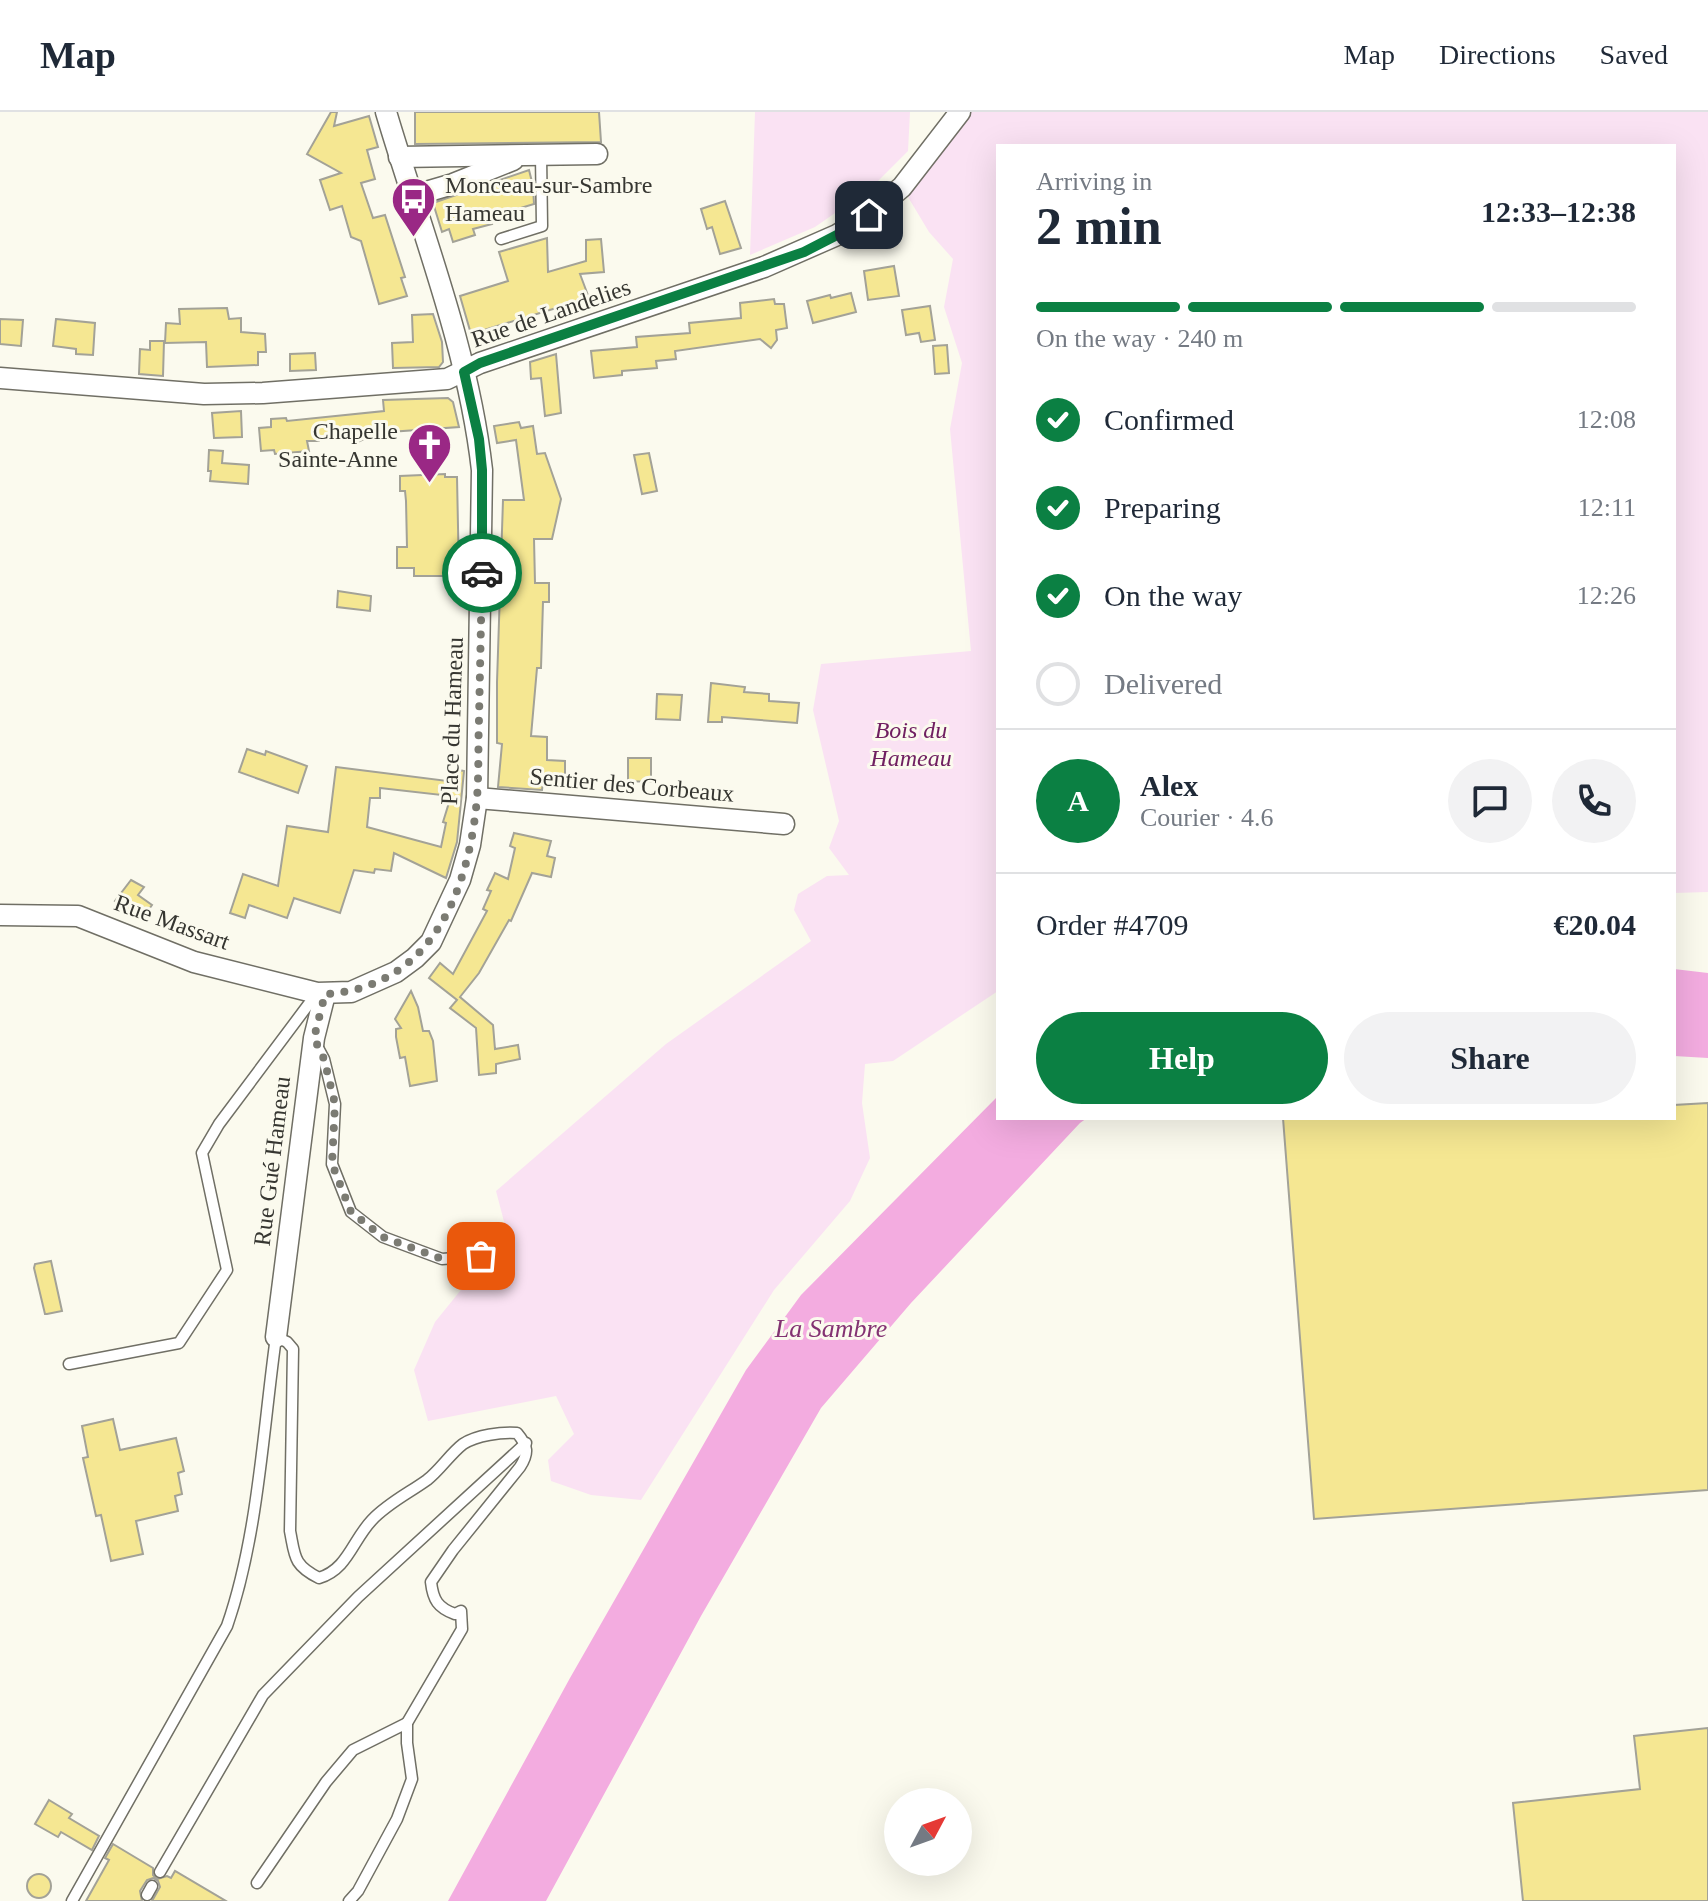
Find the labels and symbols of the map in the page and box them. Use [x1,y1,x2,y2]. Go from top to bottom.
place label: Monceau-sur-Sambre Hameau [445,172,652,226]
bus stop icon: Monceau-sur-Sambre Hameau [390,175,438,238]
pin [835,181,903,249]
street label: Rue de Landelies [468,274,634,352]
place label: Chapelle Sainte-Anne [278,418,398,472]
church icon: Chapelle Sainte-Anne [405,421,453,484]
courier [442,533,522,613]
street label: Place du Hameau [436,637,468,805]
park label: Bois du Hameau [869,717,952,771]
street label: Sentier des Corbeaux [529,763,735,807]
street label: Rue Massart [111,889,233,955]
street label: Rue Gué Hameau [249,1075,295,1247]
pin [447,1222,515,1290]
water label: La Sambre [774,1314,887,1343]
north arrow [884,1788,972,1876]

